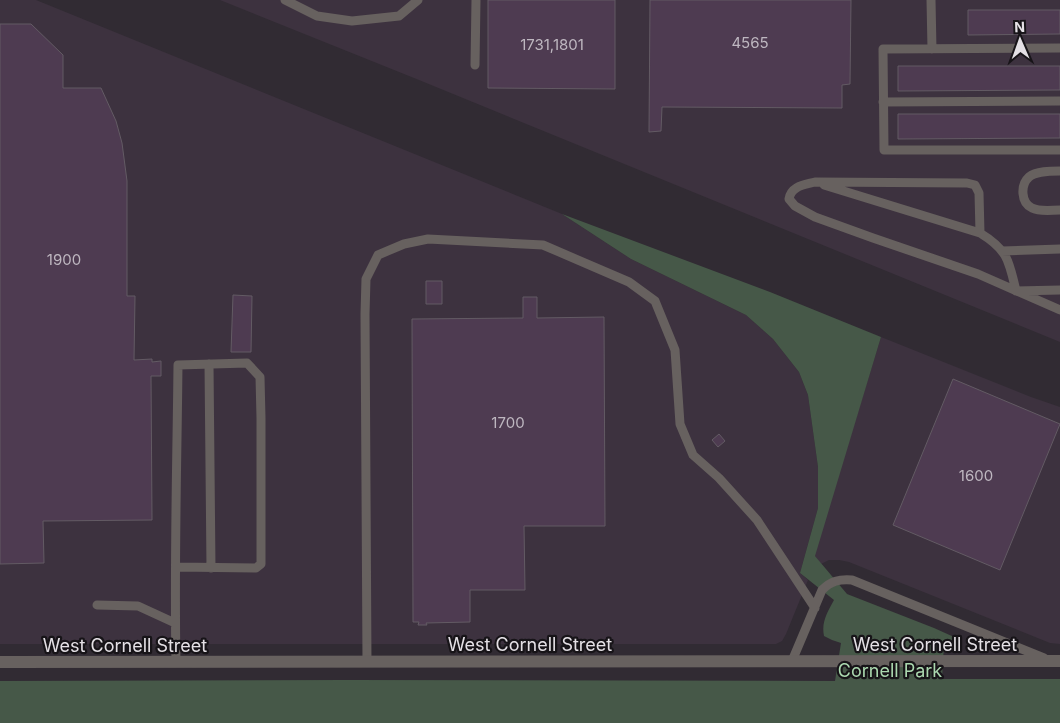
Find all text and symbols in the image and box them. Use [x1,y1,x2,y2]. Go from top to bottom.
north arrow [995,15,1045,65]
text: N [1014,18,1025,35]
house number: 4565 [731,33,769,52]
house number: 1731,1801 [520,35,584,54]
house number: 1900 [47,250,81,269]
house number: 1700 [491,413,525,432]
house number: 1600 [959,466,993,485]
street label: West Cornell Street [448,634,612,655]
street label: West Cornell Street [853,634,1017,655]
street label: West Cornell Street [43,635,207,656]
park label: Cornell Park [838,660,942,681]

